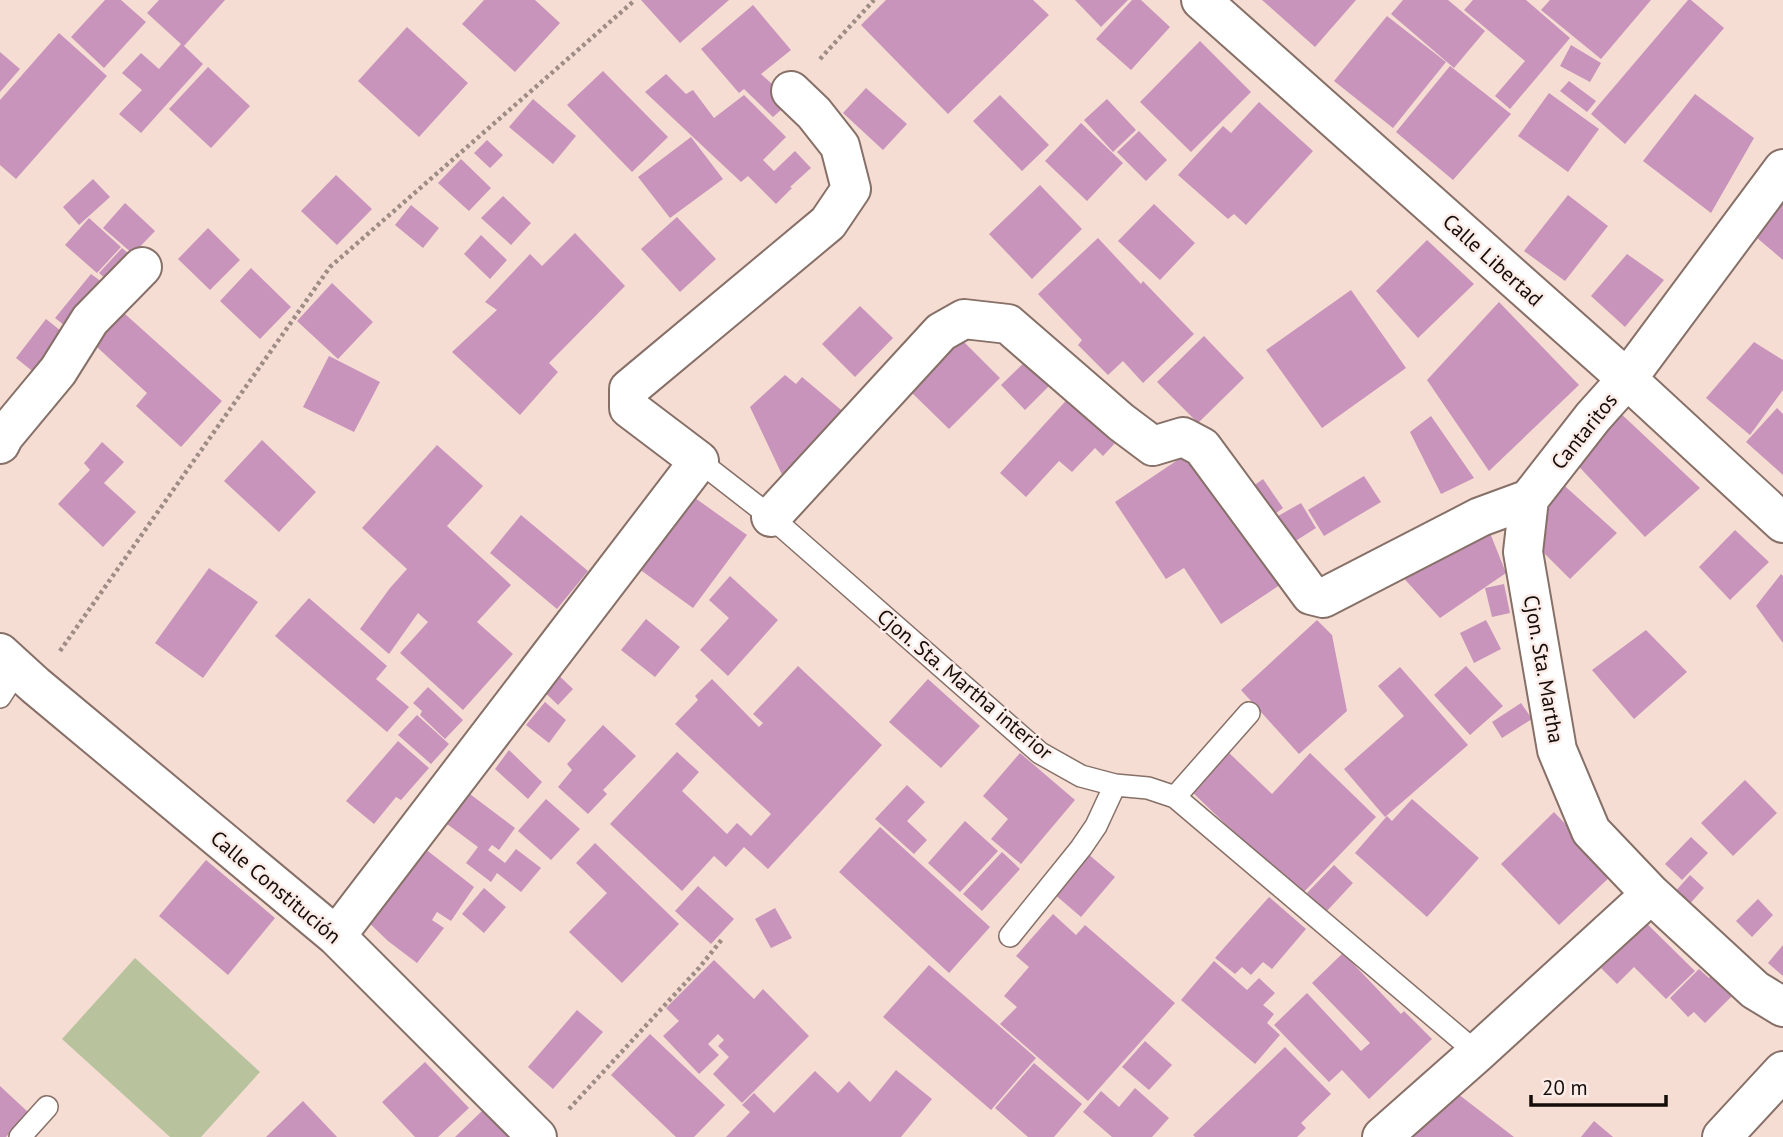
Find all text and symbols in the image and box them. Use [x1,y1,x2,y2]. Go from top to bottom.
street label: Calle Libertad [1437,208,1549,312]
street label: Cantaritos [1545,387,1623,475]
street label: Cjon. Sta. Martha [1518,593,1570,745]
street label: Cjon. Sta. Martha interior [872,603,1058,765]
street label: Calle Constitución [205,824,347,950]
scale bar [1531,1064,1666,1108]
text: 20 m [1542,1074,1588,1101]

